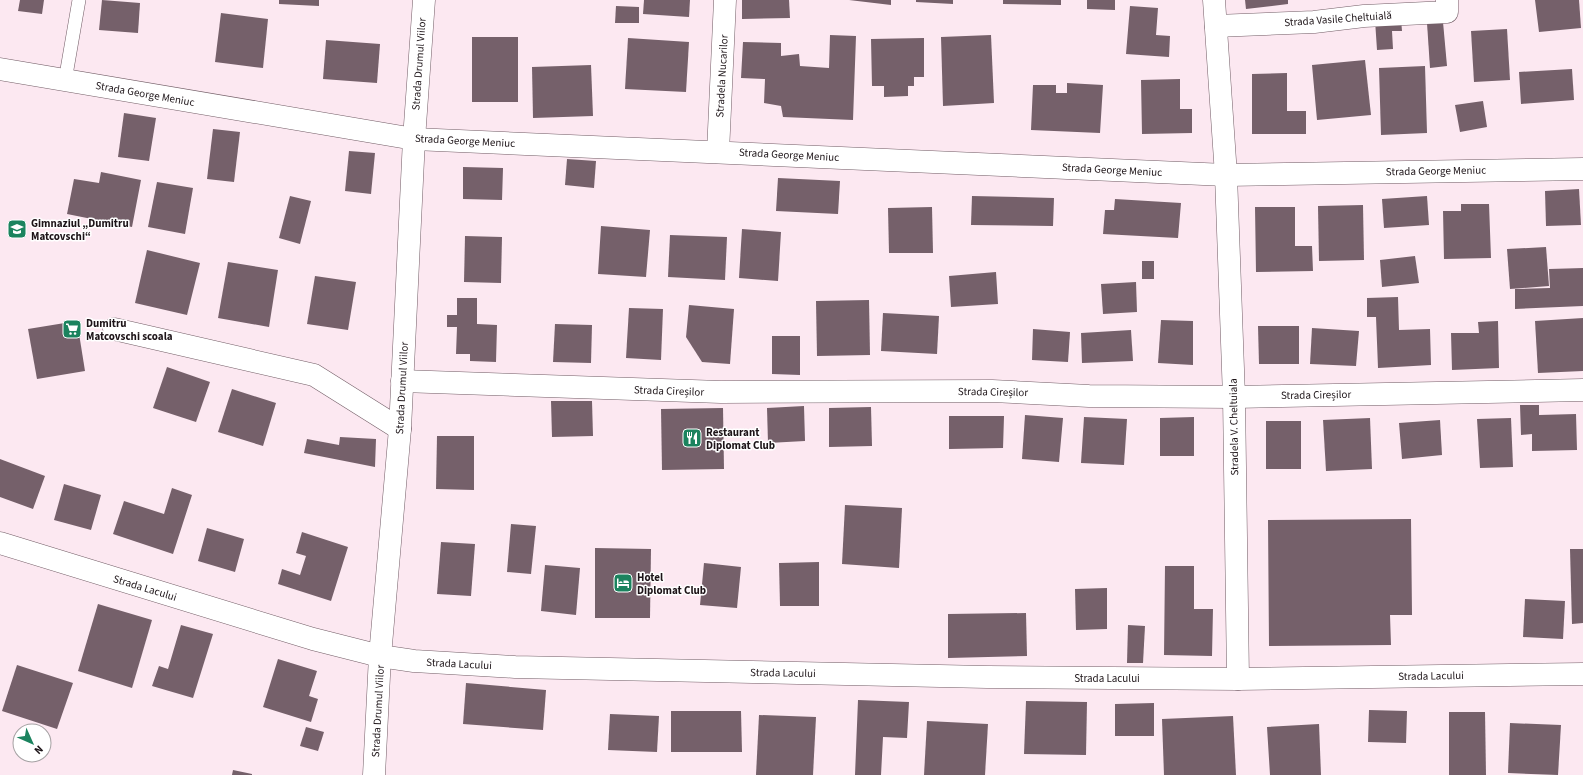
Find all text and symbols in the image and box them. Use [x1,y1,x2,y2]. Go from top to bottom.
street label: Strada Vasile Cheltuială [1284,8,1392,30]
street label: Strada Drumul Viilor [408,17,430,111]
street label: Stradela Nucarilor [712,34,732,118]
street label: Strada George Meniuc [94,78,196,110]
street label: Strada George Meniuc [414,131,516,151]
street label: Strada George Meniuc [738,145,840,165]
street label: Strada George Meniuc [1061,160,1163,180]
street label: Strada George Meniuc [1386,163,1486,179]
place label: Gimnaziul „Dumitru Matcovschi“ [31,216,129,244]
school or university icon: Gimnaziul „Dumitru Matcovschi“ [6,218,28,240]
place label: Dumitru Matcovschi scoala [86,316,173,344]
supermarket icon: Dumitru Matcovschi scoala [61,318,83,340]
street label: Strada Drumul Viilor [392,341,412,435]
street label: Stradela V. Cheltuiala [1226,378,1242,476]
street label: Strada Cireșilor [634,382,705,400]
street label: Strada Cireșilor [958,384,1028,400]
street label: Strada Cireșilor [1281,387,1351,403]
place label: Restaurant Diplomat Club [706,425,775,453]
restaurant icon: Restaurant Diplomat Club [681,427,703,449]
place label: Hotel Diplomat Club [637,570,706,598]
street label: Strada Lacului [111,571,179,605]
hotel icon: Hotel Diplomat Club [612,572,634,594]
street label: Strada Lacului [426,655,492,673]
street label: Strada Drumul Viilor [368,664,388,758]
street label: Strada Lacului [750,665,816,681]
street label: Strada Lacului [1398,668,1464,684]
street label: Strada Lacului [1074,671,1140,686]
north arrow [12,723,52,763]
text: N [31,742,47,758]

